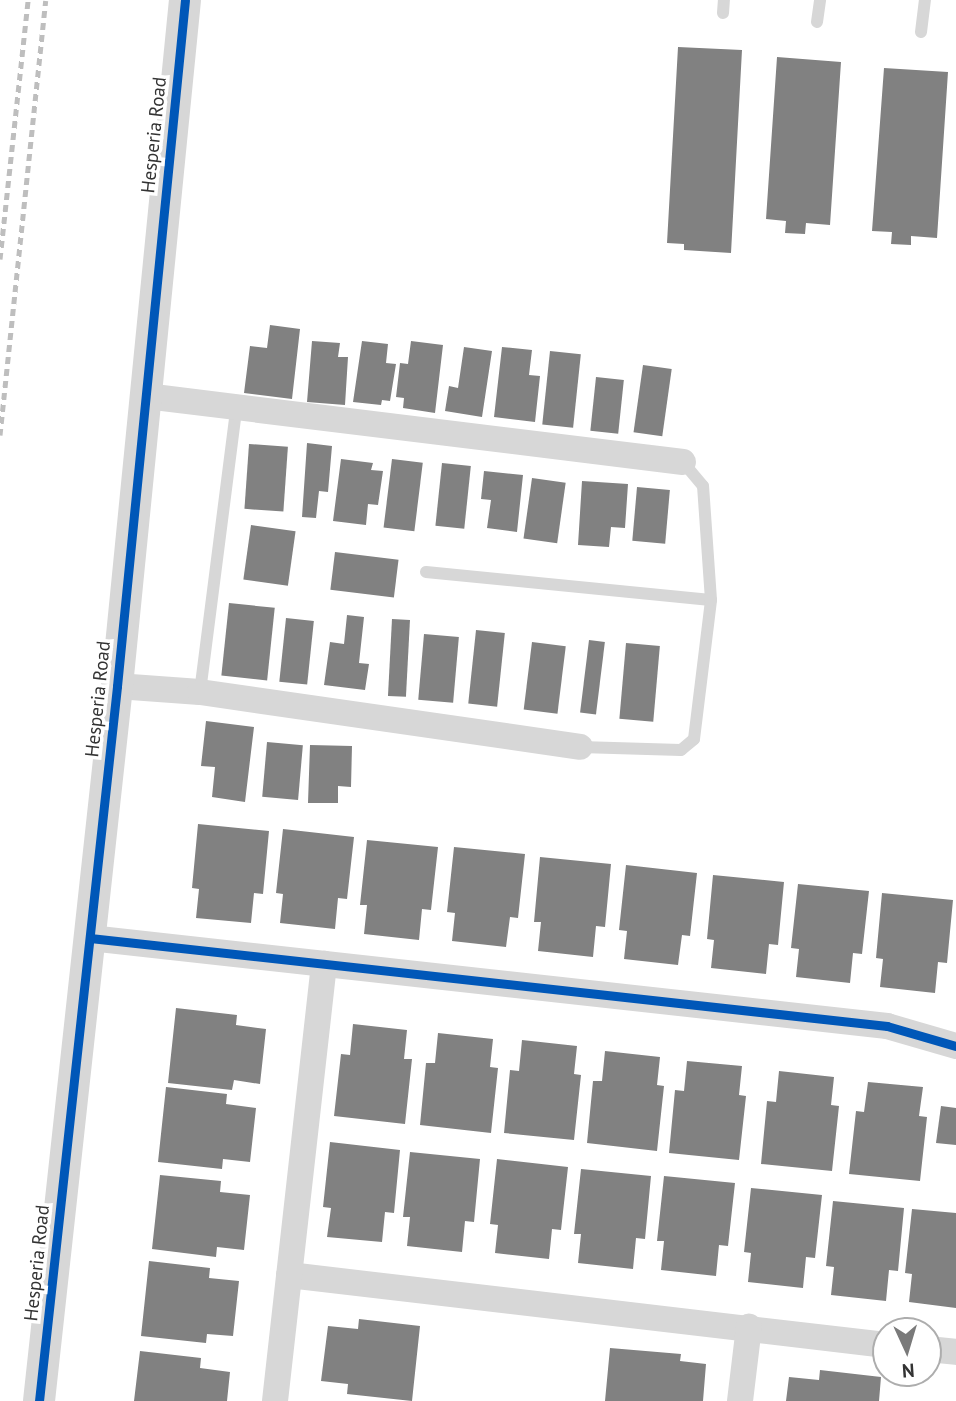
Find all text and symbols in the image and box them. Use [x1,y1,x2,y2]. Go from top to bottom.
street label: Hesperia Road [137,76,171,194]
street label: Hesperia Road [81,640,115,758]
street label: Hesperia Road [20,1204,54,1322]
north arrow [872,1317,942,1387]
text: N [901,1359,915,1383]

